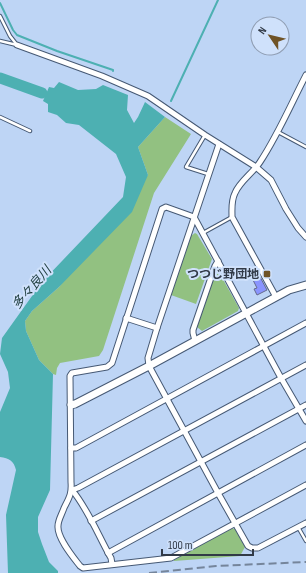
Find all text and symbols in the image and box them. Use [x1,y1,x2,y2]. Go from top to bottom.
north arrow [250,16,290,56]
text: N [255,24,269,37]
water label: 多々良川 [9,261,56,313]
place label: つつじ野団地 [187,267,259,282]
marker: つつじ野団地 [262,269,272,279]
scale bar [162,531,253,557]
text: 100 m [168,538,193,553]

